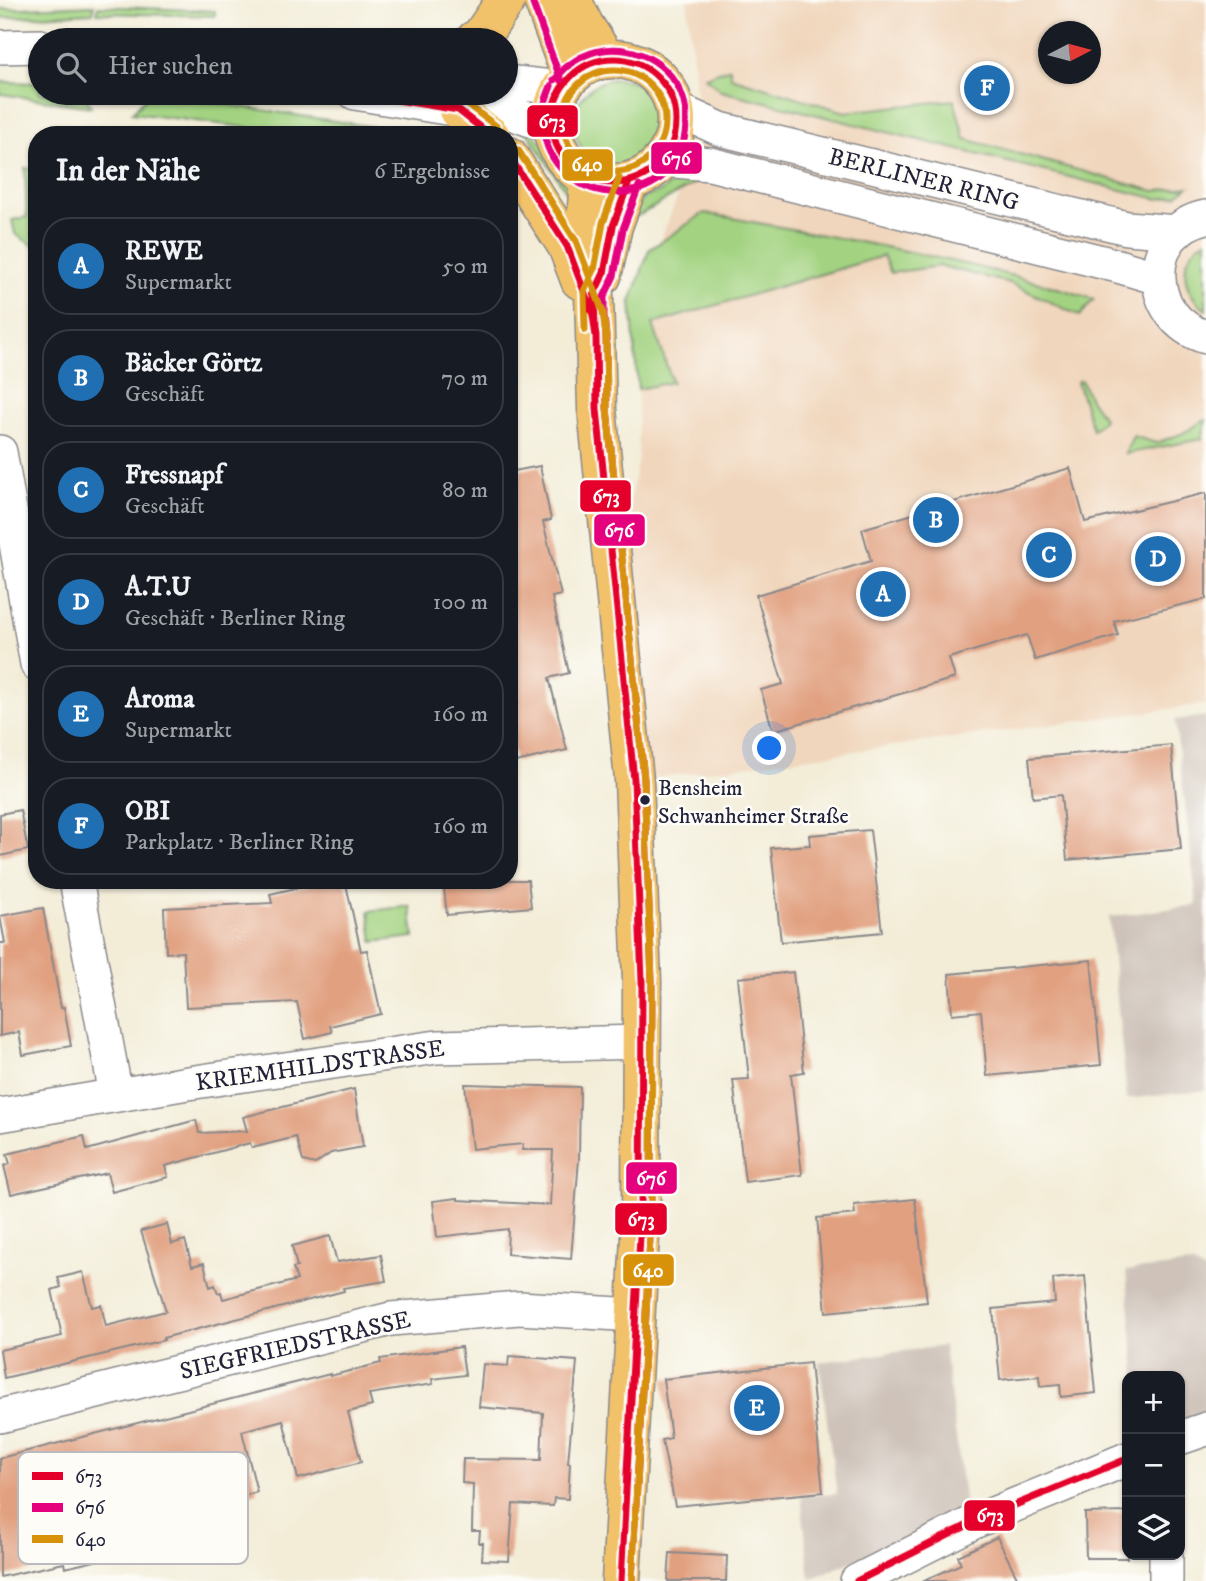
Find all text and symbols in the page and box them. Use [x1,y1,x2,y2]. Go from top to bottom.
north arrow [1038,21,1101,84]
search box [28,28,518,105]
icon: search [52,48,90,86]
text: Hier suchen [108,50,233,83]
pin: F [964,62,1010,114]
line badge: 673 [526,104,579,138]
text: 673 [539,111,566,134]
line badge: 676 [650,141,703,175]
street label: BERLINER RING [825,142,1022,218]
line badge: 640 [561,148,614,182]
text: 676 [661,148,692,171]
text: In der Nähe [56,153,200,190]
text: 640 [571,154,603,177]
text: 6 Ergebnisse [374,157,490,186]
text: REWE [125,235,203,268]
text: A [74,252,88,281]
text: 50 m [442,252,488,281]
text: Supermarkt [125,268,232,297]
text: Bäcker Görtz [125,347,262,380]
text: B [74,364,88,393]
text: 70 m [441,364,488,393]
text: Geschäft [125,380,205,409]
text: Fressnapf [125,459,223,492]
text: C [73,476,89,505]
text: 80 m [442,476,488,505]
line badge: 673 [579,479,632,513]
text: 673 [593,486,620,509]
text: Geschäft [125,492,205,521]
pin: B [913,494,959,546]
line badge: 676 [593,513,646,547]
text: 676 [604,520,635,543]
pin: C [1026,529,1072,581]
pin: D [1135,533,1181,585]
pin: A [860,568,906,620]
text: A.T.U [125,571,191,604]
text: D [72,588,90,617]
text: 100 m [433,588,488,617]
text: Geschäft · Berliner Ring [125,604,345,633]
text: Aroma [125,683,194,716]
text: E [73,700,89,729]
text: 160 m [433,700,488,729]
text: Supermarkt [125,716,232,745]
your location [752,731,786,765]
place label: Bensheim Schwanheimer Straße [658,775,849,830]
marker: Bensheim Schwanheimer Straße [638,793,652,807]
text: OBI [125,795,170,828]
text: F [74,812,88,841]
text: 160 m [433,812,488,841]
text: Parkplatz · Berliner Ring [125,828,353,857]
street label: KRIEMHILDSTRASSE [194,1034,447,1098]
line badge: 676 [625,1161,678,1195]
text: 676 [636,1168,667,1191]
line badge: 673 [614,1202,668,1236]
text: 673 [628,1209,655,1232]
line badge: 640 [622,1253,675,1287]
text: 640 [632,1260,664,1283]
street label: SIEGFRIEDSTRASSE [177,1305,414,1387]
map controls [1122,1371,1185,1560]
button: + [1122,1371,1185,1434]
pin: E [734,1382,780,1434]
button: − [1122,1434,1185,1497]
legend [18,1452,248,1564]
text: 673 [75,1466,102,1489]
text: 676 [75,1497,106,1520]
button: layers [1122,1497,1185,1560]
line badge: 673 [963,1499,1016,1532]
text: 673 [977,1505,1004,1528]
text: 640 [75,1529,106,1552]

